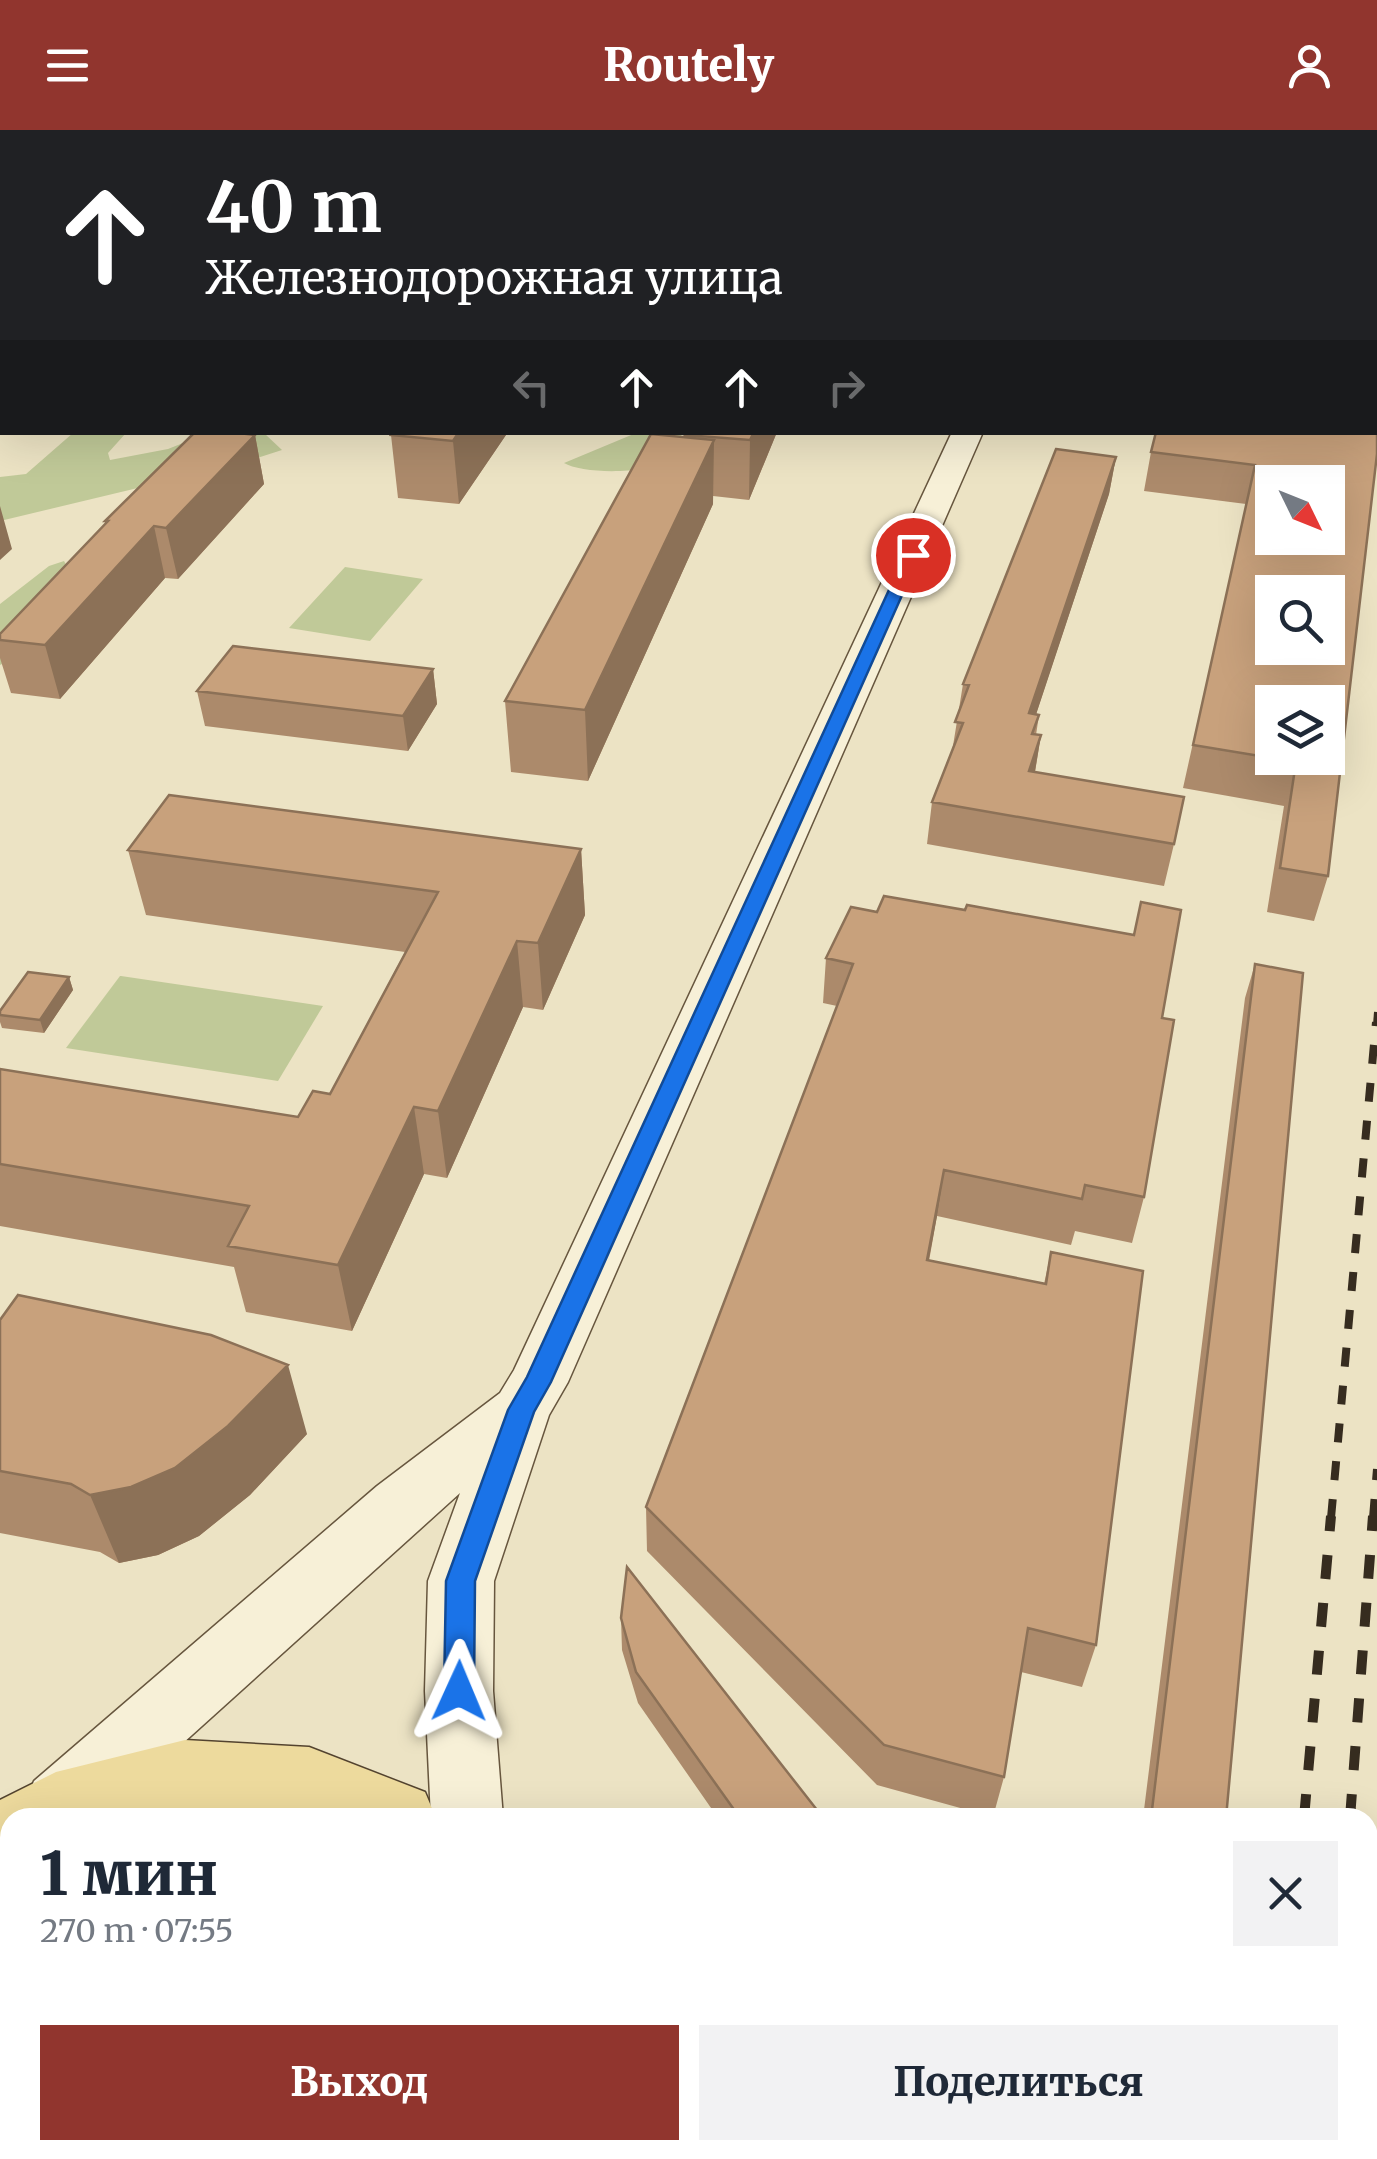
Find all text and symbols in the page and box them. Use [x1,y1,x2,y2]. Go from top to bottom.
text: Routely [603,37,774,93]
icon: menu [40,38,95,93]
icon: person [1282,38,1337,93]
text: 40 m [205,163,382,251]
icon: ahead [40,170,170,300]
text: Железнодорожная улица [205,250,783,306]
icon: left [504,360,559,415]
icon: ahead [609,360,664,415]
icon: ahead [714,360,769,415]
icon: right [819,360,874,415]
north arrow [1255,465,1345,555]
map controls [1255,465,1345,775]
pin [871,513,956,598]
icon: arrive [886,528,941,583]
button: search [1255,575,1345,665]
button: layers [1255,685,1345,775]
position arrow [407,1639,511,1743]
text: 1 мин [40,1836,218,1911]
button: close [1233,1841,1338,1946]
text: 270 m · 07:55 [40,1911,233,1951]
button: Выход [40,2025,679,2140]
button: Поделиться [699,2025,1338,2140]

